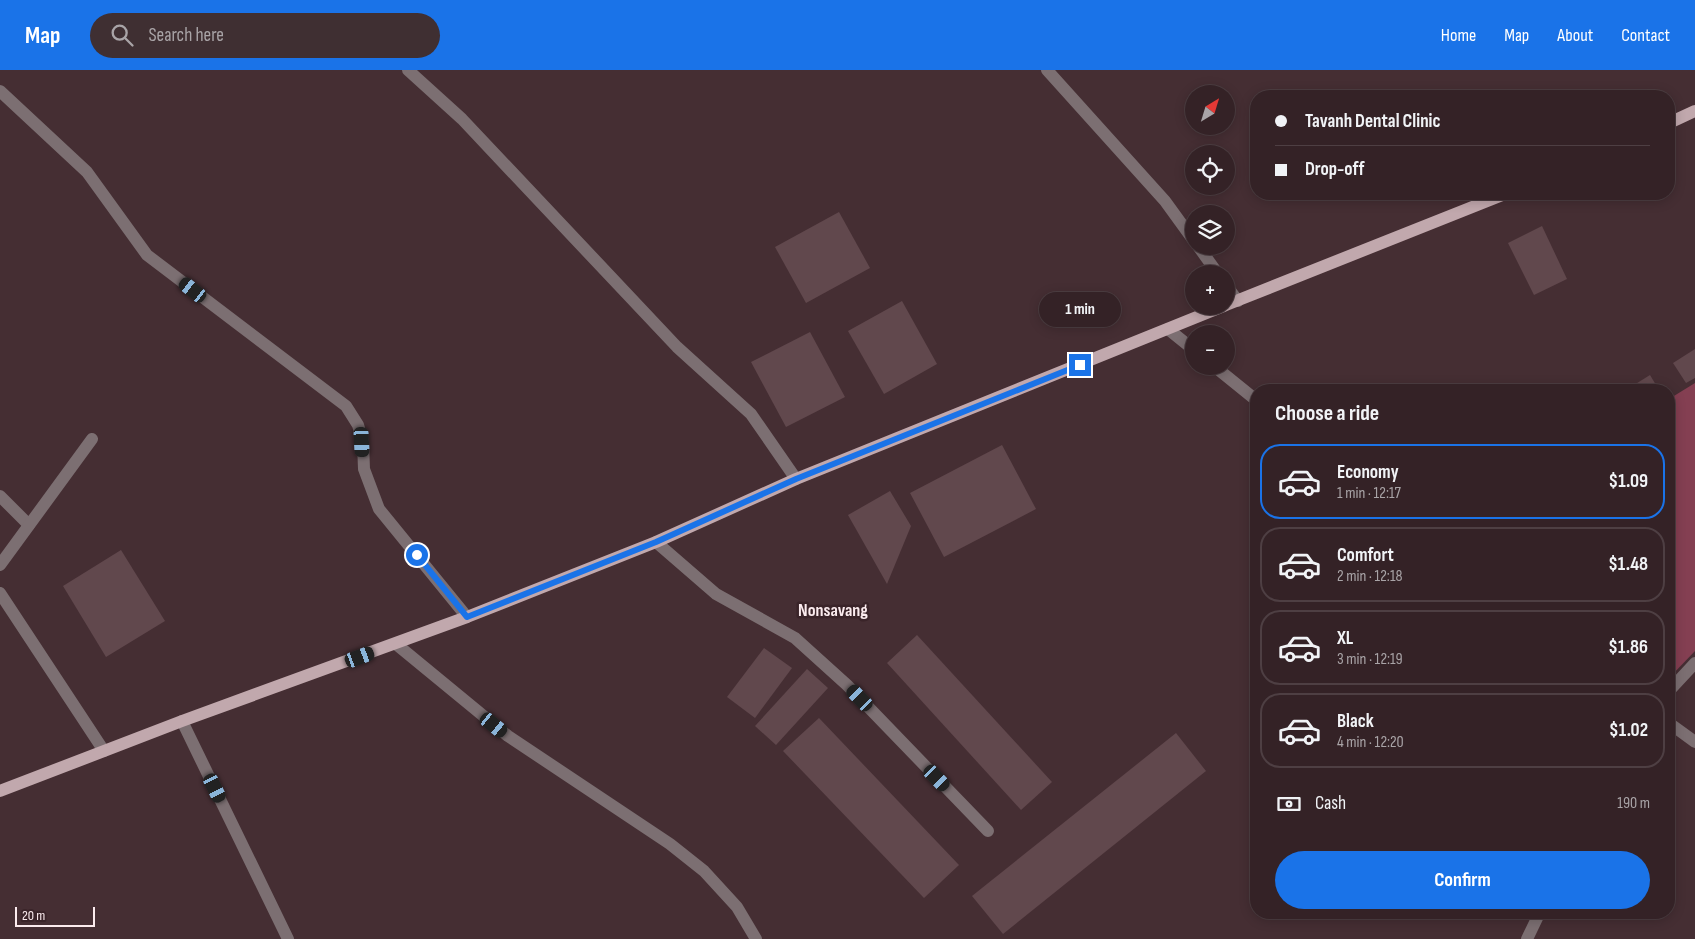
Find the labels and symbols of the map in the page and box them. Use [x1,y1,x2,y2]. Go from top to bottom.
north arrow [1185,85,1235,135]
car [176,275,209,305]
callout: 1 min [1039,292,1121,328]
route end [1069,354,1091,376]
car [353,427,370,457]
route start [406,544,428,566]
district label: Nonsavang [798,600,868,621]
car [343,645,376,669]
car [844,682,875,714]
car [477,710,510,740]
car [921,762,952,794]
car [201,771,228,805]
scale bar [15,904,95,927]

